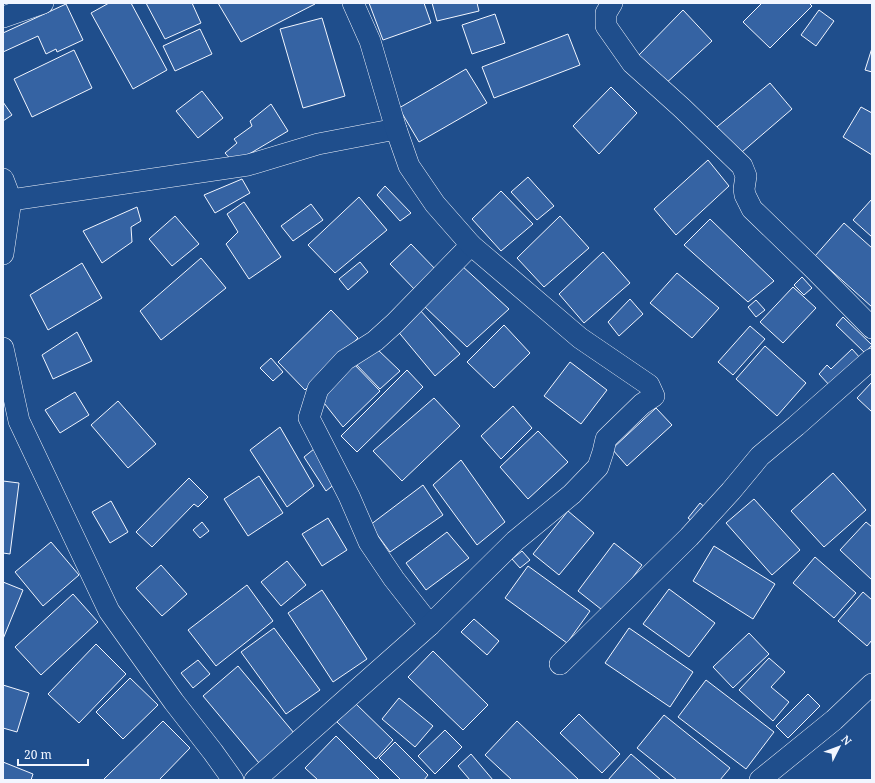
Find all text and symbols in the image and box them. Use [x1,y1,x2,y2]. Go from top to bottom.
north arrow [819,727,859,767]
text: N [838,732,855,748]
scale bar [18,741,88,767]
text: 20 m [24,746,52,763]

